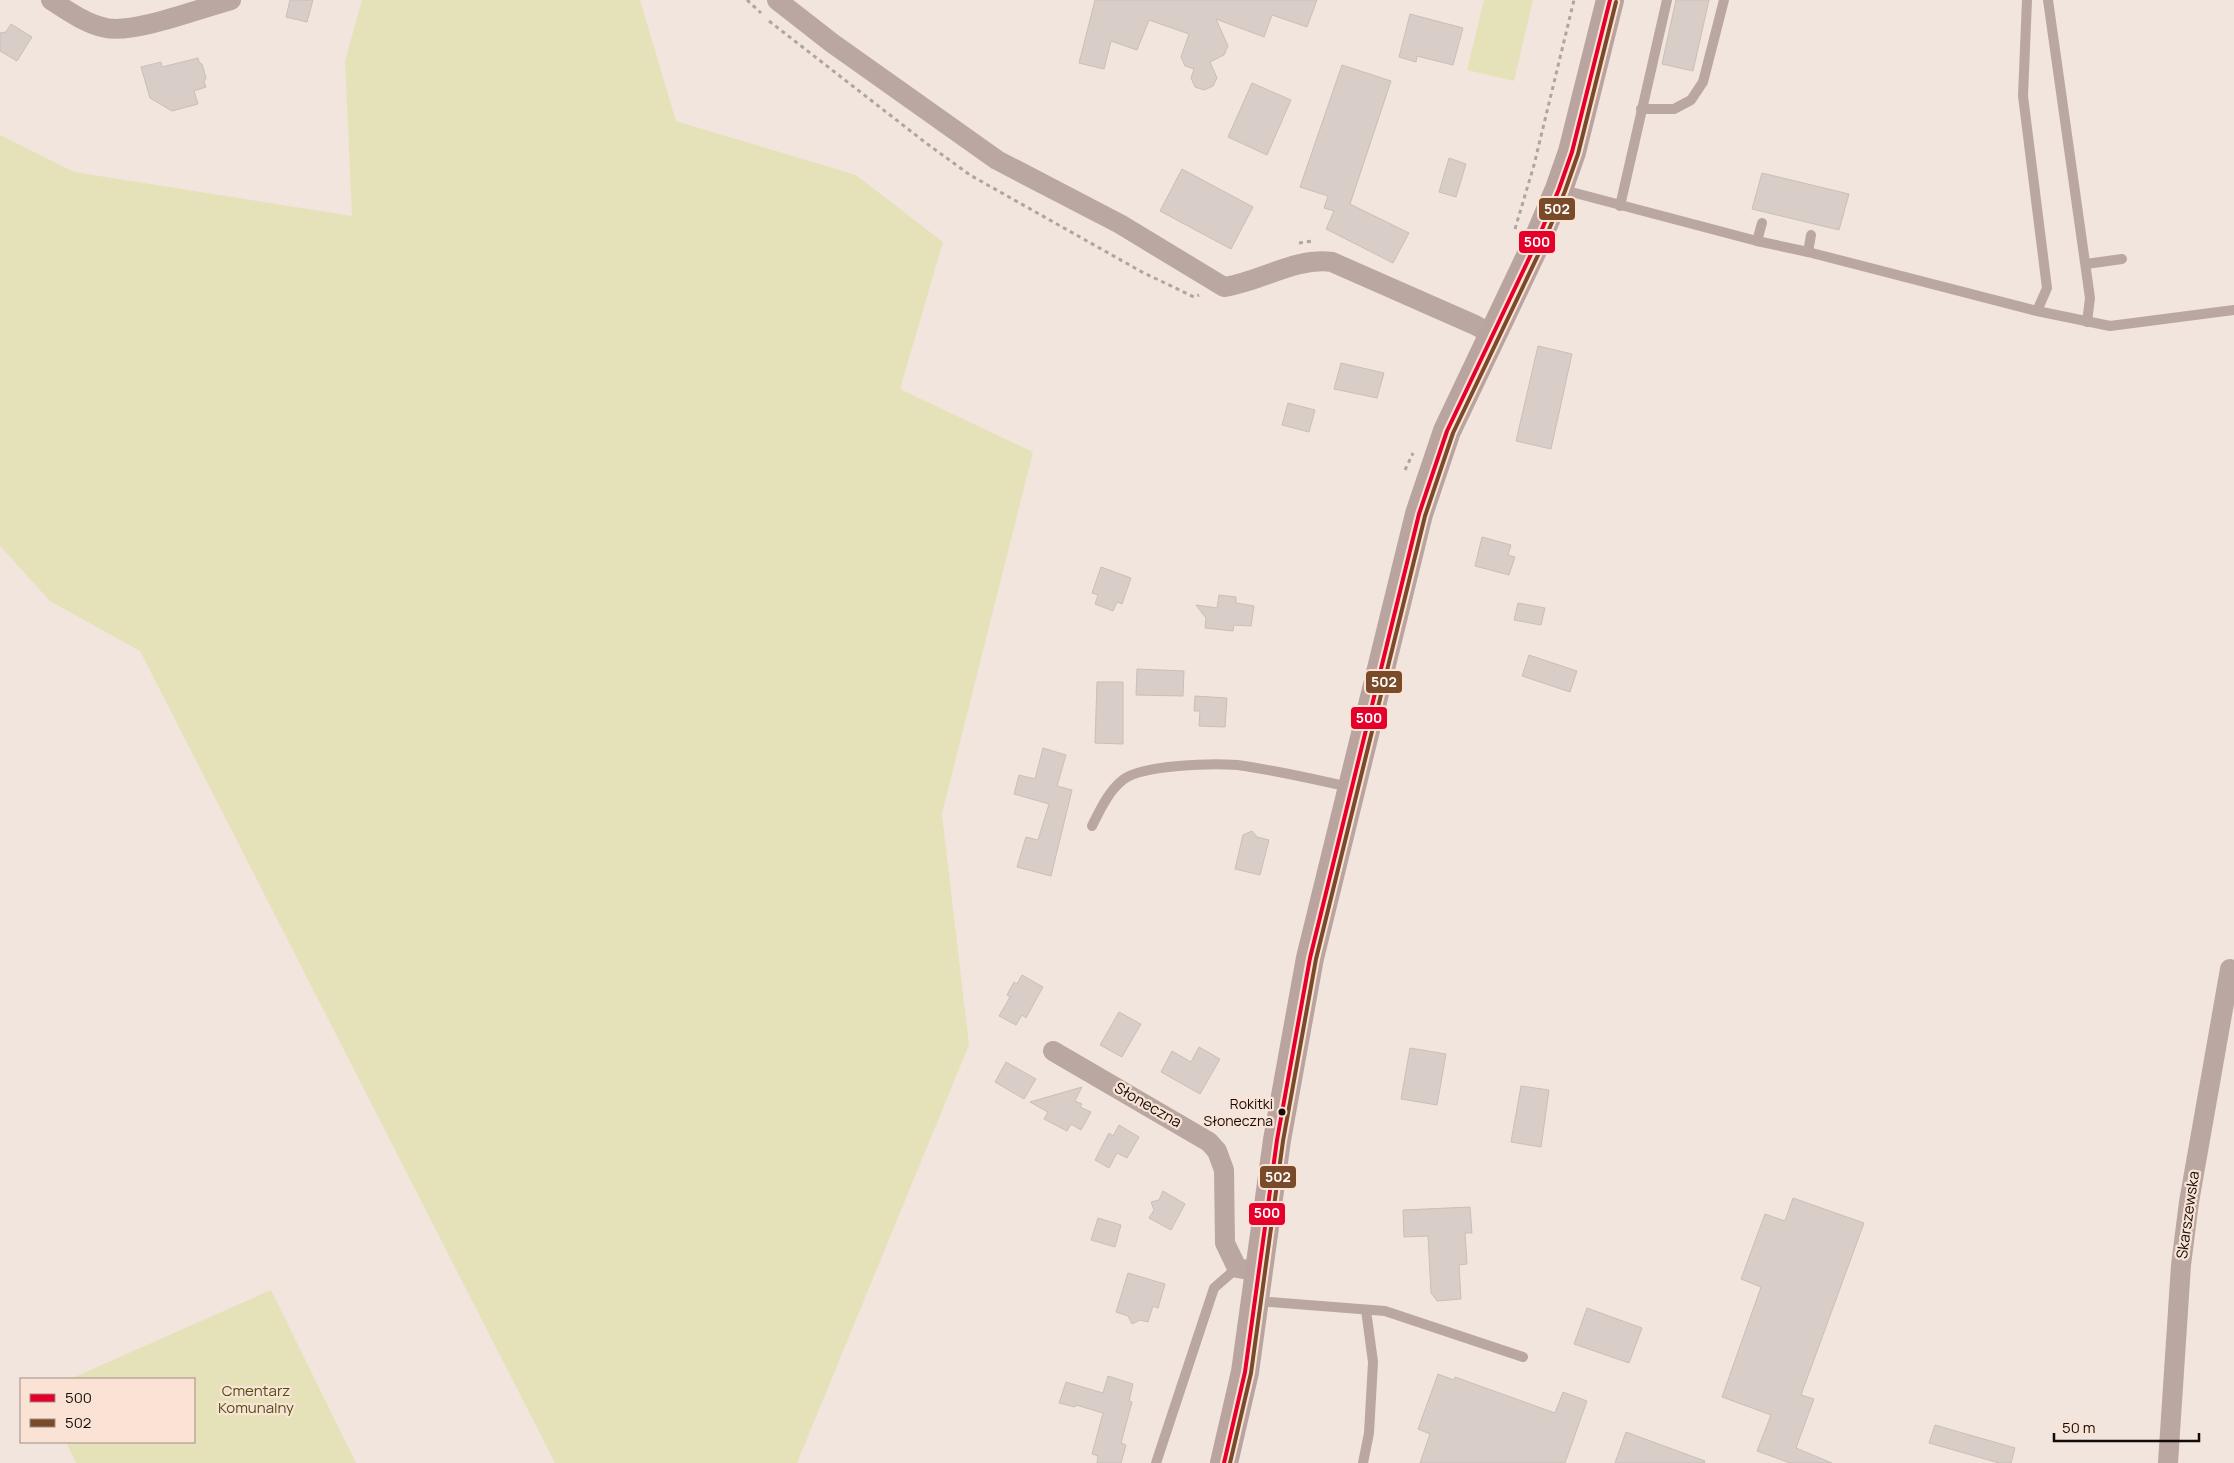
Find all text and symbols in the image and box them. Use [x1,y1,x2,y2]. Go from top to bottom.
line badge: 502 [1538,197,1576,221]
text: 502 [1544,199,1570,218]
line badge: 500 [1518,230,1556,254]
text: 500 [1524,232,1550,251]
line badge: 502 [1365,670,1403,694]
text: 502 [1371,672,1397,691]
line badge: 500 [1350,706,1388,730]
text: 500 [1356,708,1382,727]
street label: Słoneczna [1111,1077,1186,1132]
place label: Rokitki Słoneczna [1203,1094,1273,1130]
marker: Rokitki Słoneczna [1277,1107,1287,1117]
line badge: 502 [1259,1165,1297,1189]
text: 502 [1265,1167,1291,1186]
street label: Skarszewska [2171,1170,2204,1260]
line badge: 500 [1248,1202,1286,1226]
text: 500 [1254,1203,1280,1222]
legend [20,1378,195,1443]
park label: Cmentarz Komunalny [218,1380,294,1418]
text: 500 [65,1387,92,1408]
scale bar [2054,1410,2199,1442]
text: 502 [65,1412,91,1433]
text: 50 m [2062,1417,2096,1438]

